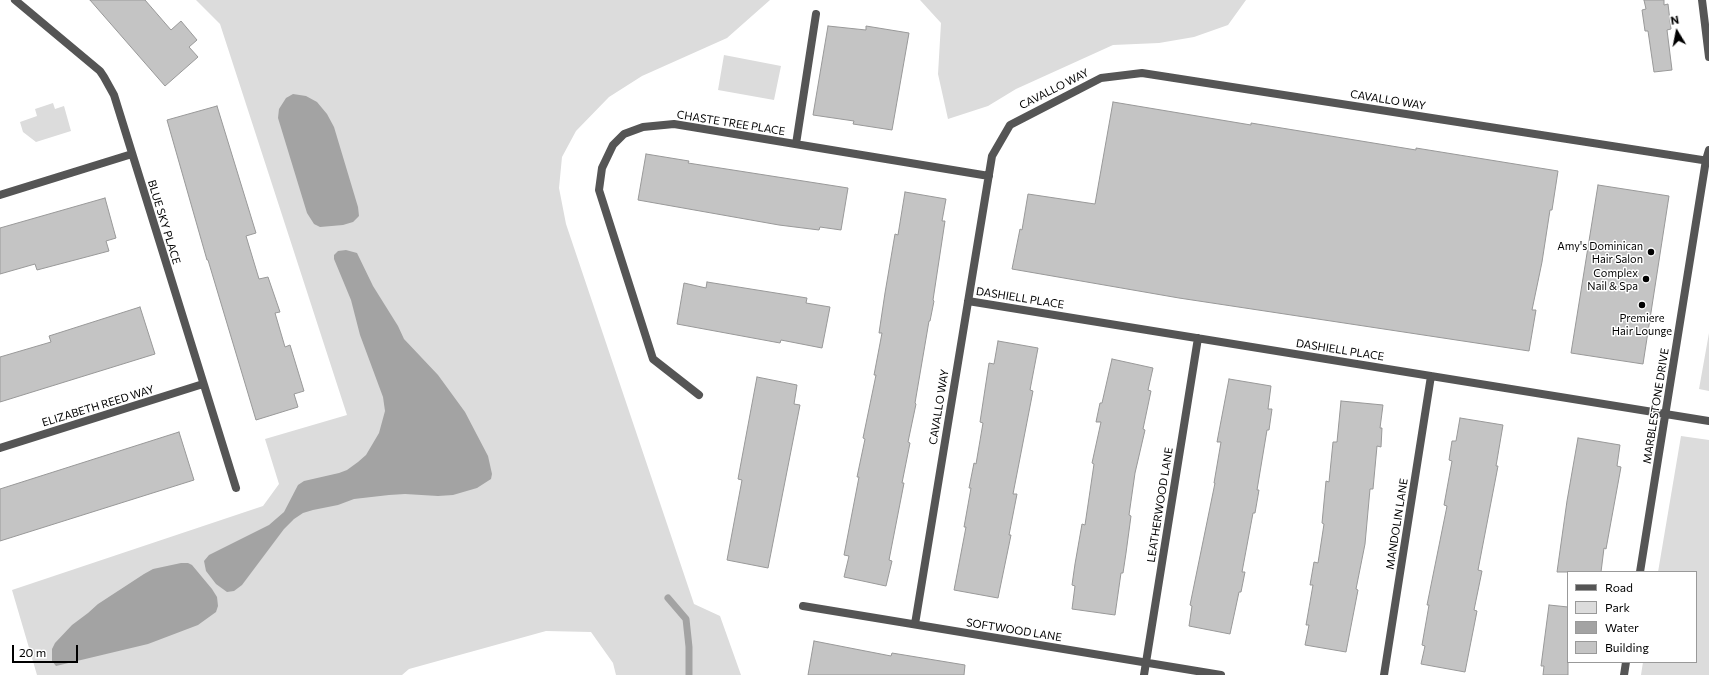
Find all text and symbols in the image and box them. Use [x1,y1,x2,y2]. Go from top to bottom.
north arrow [1657,12,1697,52]
text: N [1670,13,1680,27]
street label: CAVALLO WAY [1017,66,1091,112]
street label: CAVALLO WAY [1349,88,1427,112]
street label: CHASTE TREE PLACE [676,108,786,138]
street label: BLUE SKY PLACE [145,178,183,266]
place label: Amy's Dominican Hair Salon [1557,239,1643,265]
marker: Amy's Dominican Hair Salon [1646,247,1656,257]
place label: Complex Nail & Spa [1587,266,1638,292]
marker: Complex Nail & Spa [1641,274,1651,284]
street label: DASHIELL PLACE [975,285,1065,311]
marker: Premiere Hair Lounge [1637,300,1647,310]
place label: Premiere Hair Lounge [1612,311,1672,337]
street label: DASHIELL PLACE [1295,337,1385,363]
street label: MARBLESTONE DRIVE [1640,347,1672,465]
street label: CAVALLO WAY [927,368,951,446]
street label: ELIZABETH REED WAY [40,383,156,429]
street label: LEATHERWOOD LANE [1144,447,1176,563]
street label: MANDOLIN LANE [1383,478,1411,570]
legend [1567,571,1697,663]
text: Road [1605,580,1633,594]
text: Park [1605,600,1630,614]
street label: SOFTWOOD LANE [965,616,1063,644]
text: Water [1605,620,1639,634]
scale bar [14,637,80,663]
text: Building [1605,640,1649,654]
text: 20 m [19,645,46,659]

